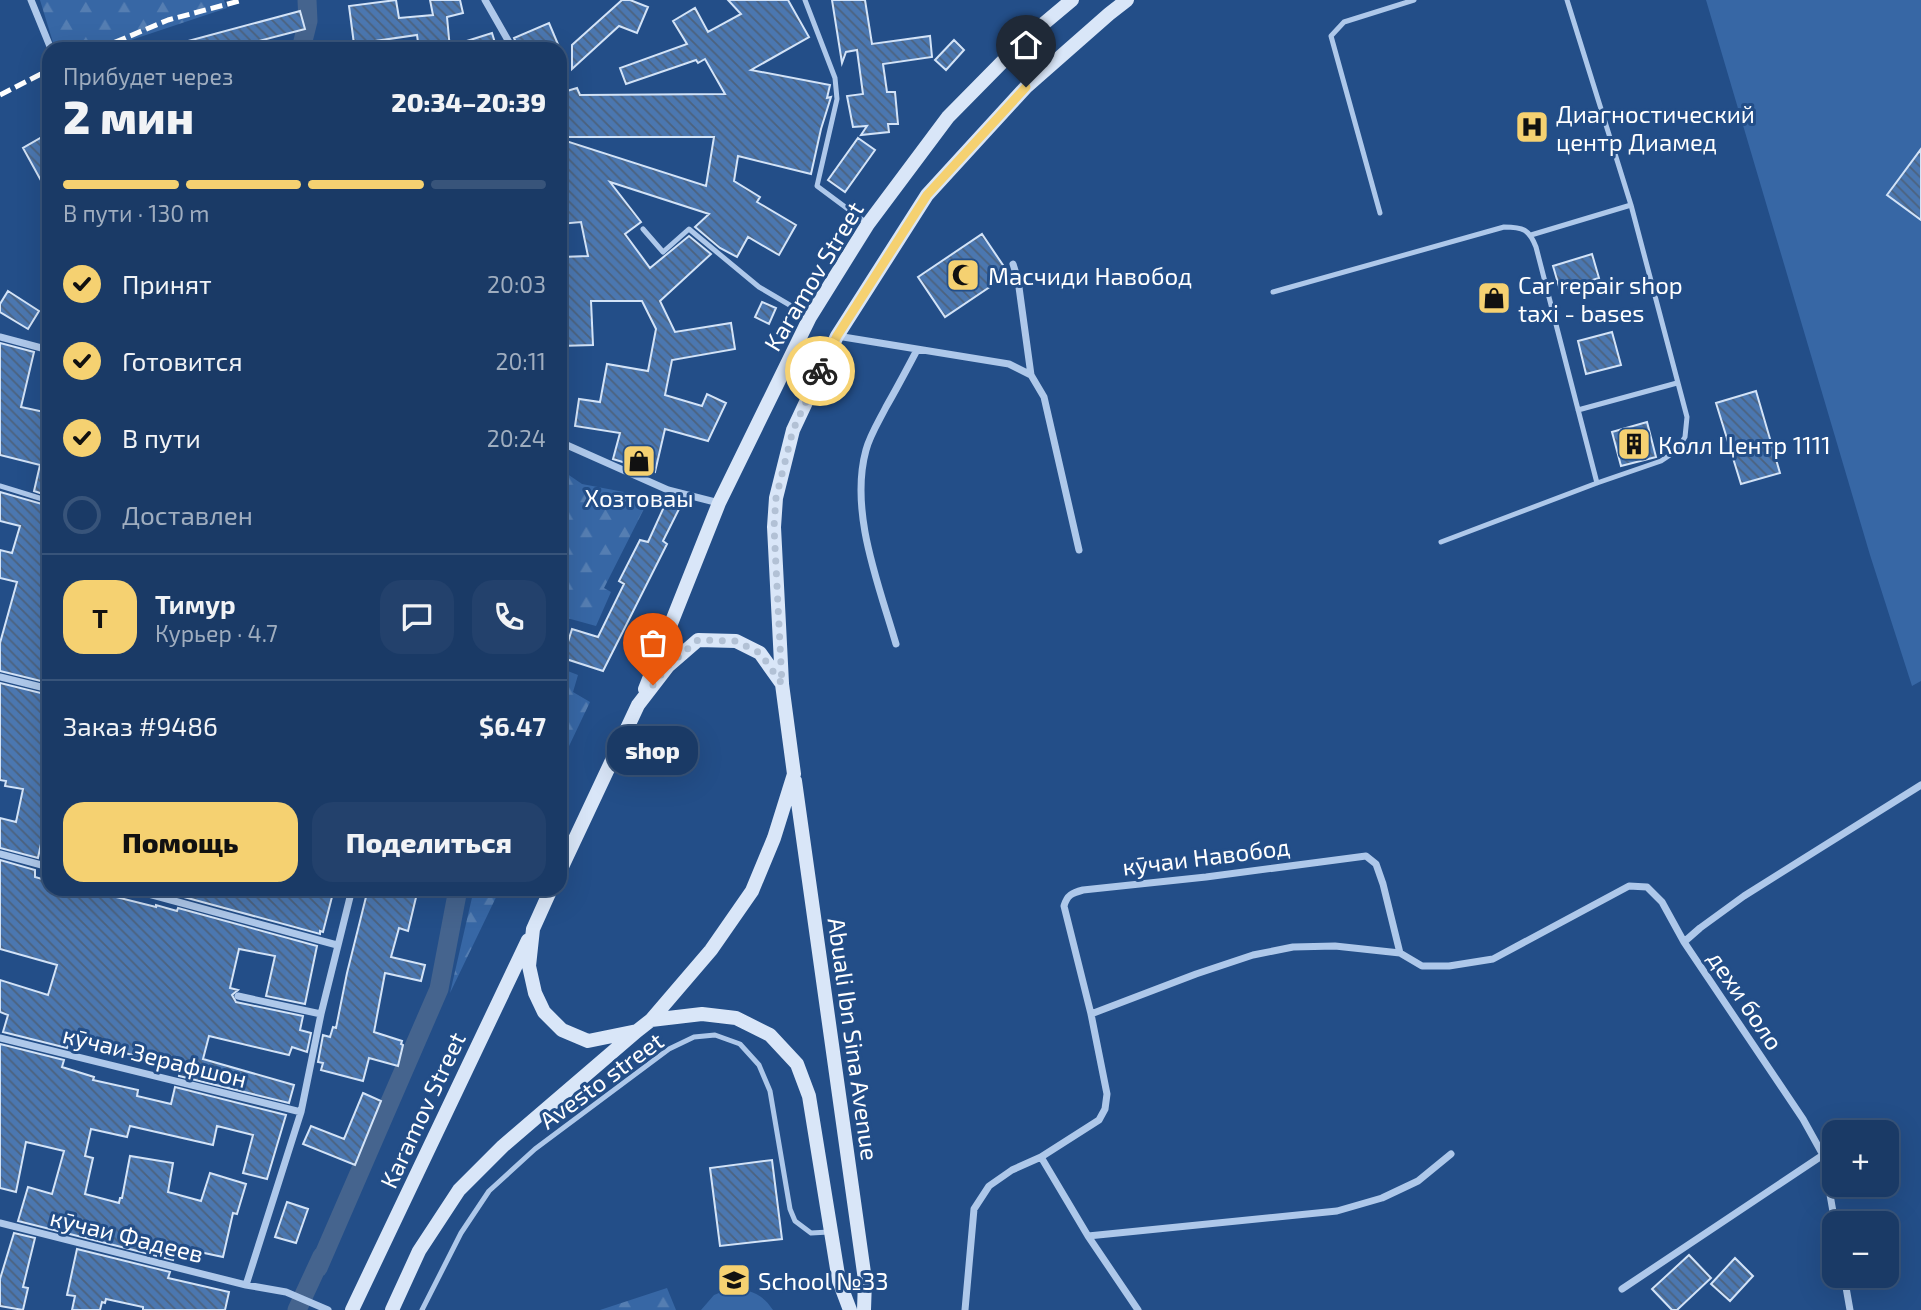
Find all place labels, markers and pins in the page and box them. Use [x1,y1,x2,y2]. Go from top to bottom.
pin [996,15,1056,87]
place label: Диагностический центр Диамед [1556,99,1755,156]
hospital icon: Диагностический центр Диамед [1513,108,1551,146]
mosque icon: Масчиди Навобод [944,256,982,294]
place label: Масчиди Навобод [988,261,1192,290]
place label: Car repair shop taxi - bases [1518,270,1683,327]
shop icon: Car repair shop taxi - bases [1475,279,1513,317]
building icon: Колл Центр 1111 [1615,425,1653,463]
place label: Колл Центр 1111 [1658,430,1831,459]
shop icon: Хозтоваы [620,442,658,480]
place label: Хозтоваы [585,483,693,512]
pin [623,613,683,685]
callout: shop [608,727,698,776]
school or university icon: School №33 [715,1261,753,1299]
place label: School №33 [758,1266,889,1295]

